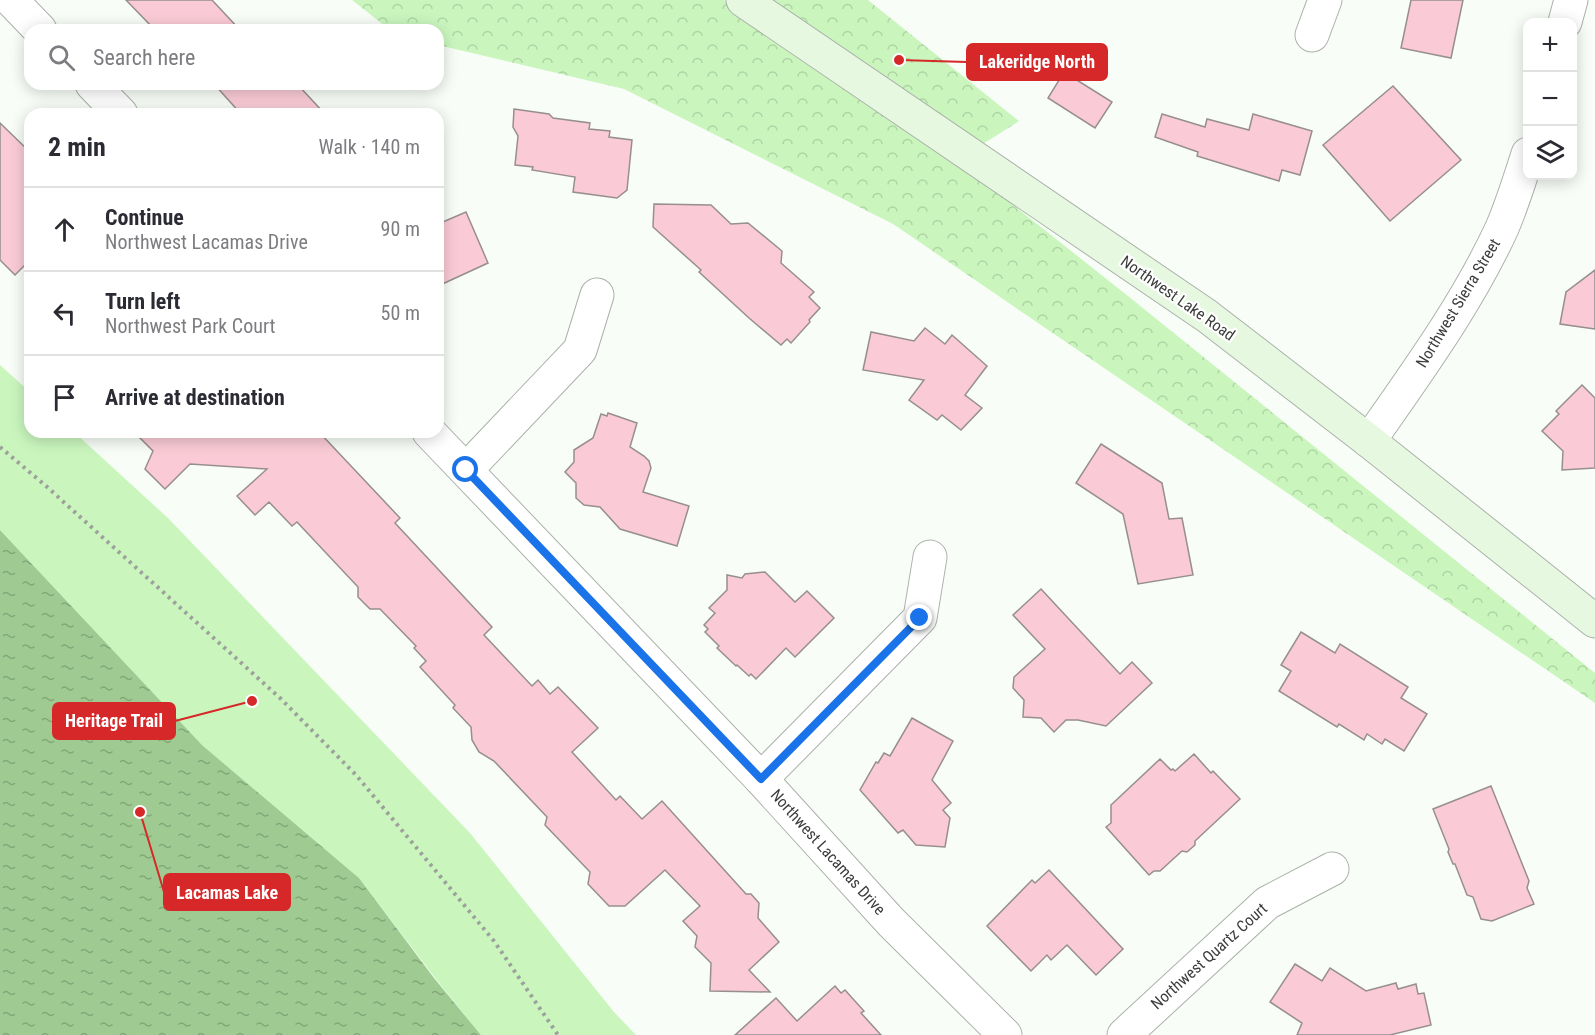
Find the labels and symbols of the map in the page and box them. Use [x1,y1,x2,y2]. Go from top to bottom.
callout: Lakeridge North [967,44,1107,80]
text: Lakeridge North [979,51,1095,72]
street label: Northwest Sierra Street [1412,235,1504,371]
street label: Northwest Lake Road [1117,252,1239,344]
route start [452,456,478,482]
route end [906,604,932,630]
callout: Heritage Trail [53,703,175,739]
text: Heritage Trail [65,710,163,731]
street label: Northwest Lacamas Drive [767,785,889,919]
callout: Lacamas Lake [164,874,290,910]
text: Lacamas Lake [176,882,278,903]
street label: Northwest Quartz Court [1147,899,1271,1013]

